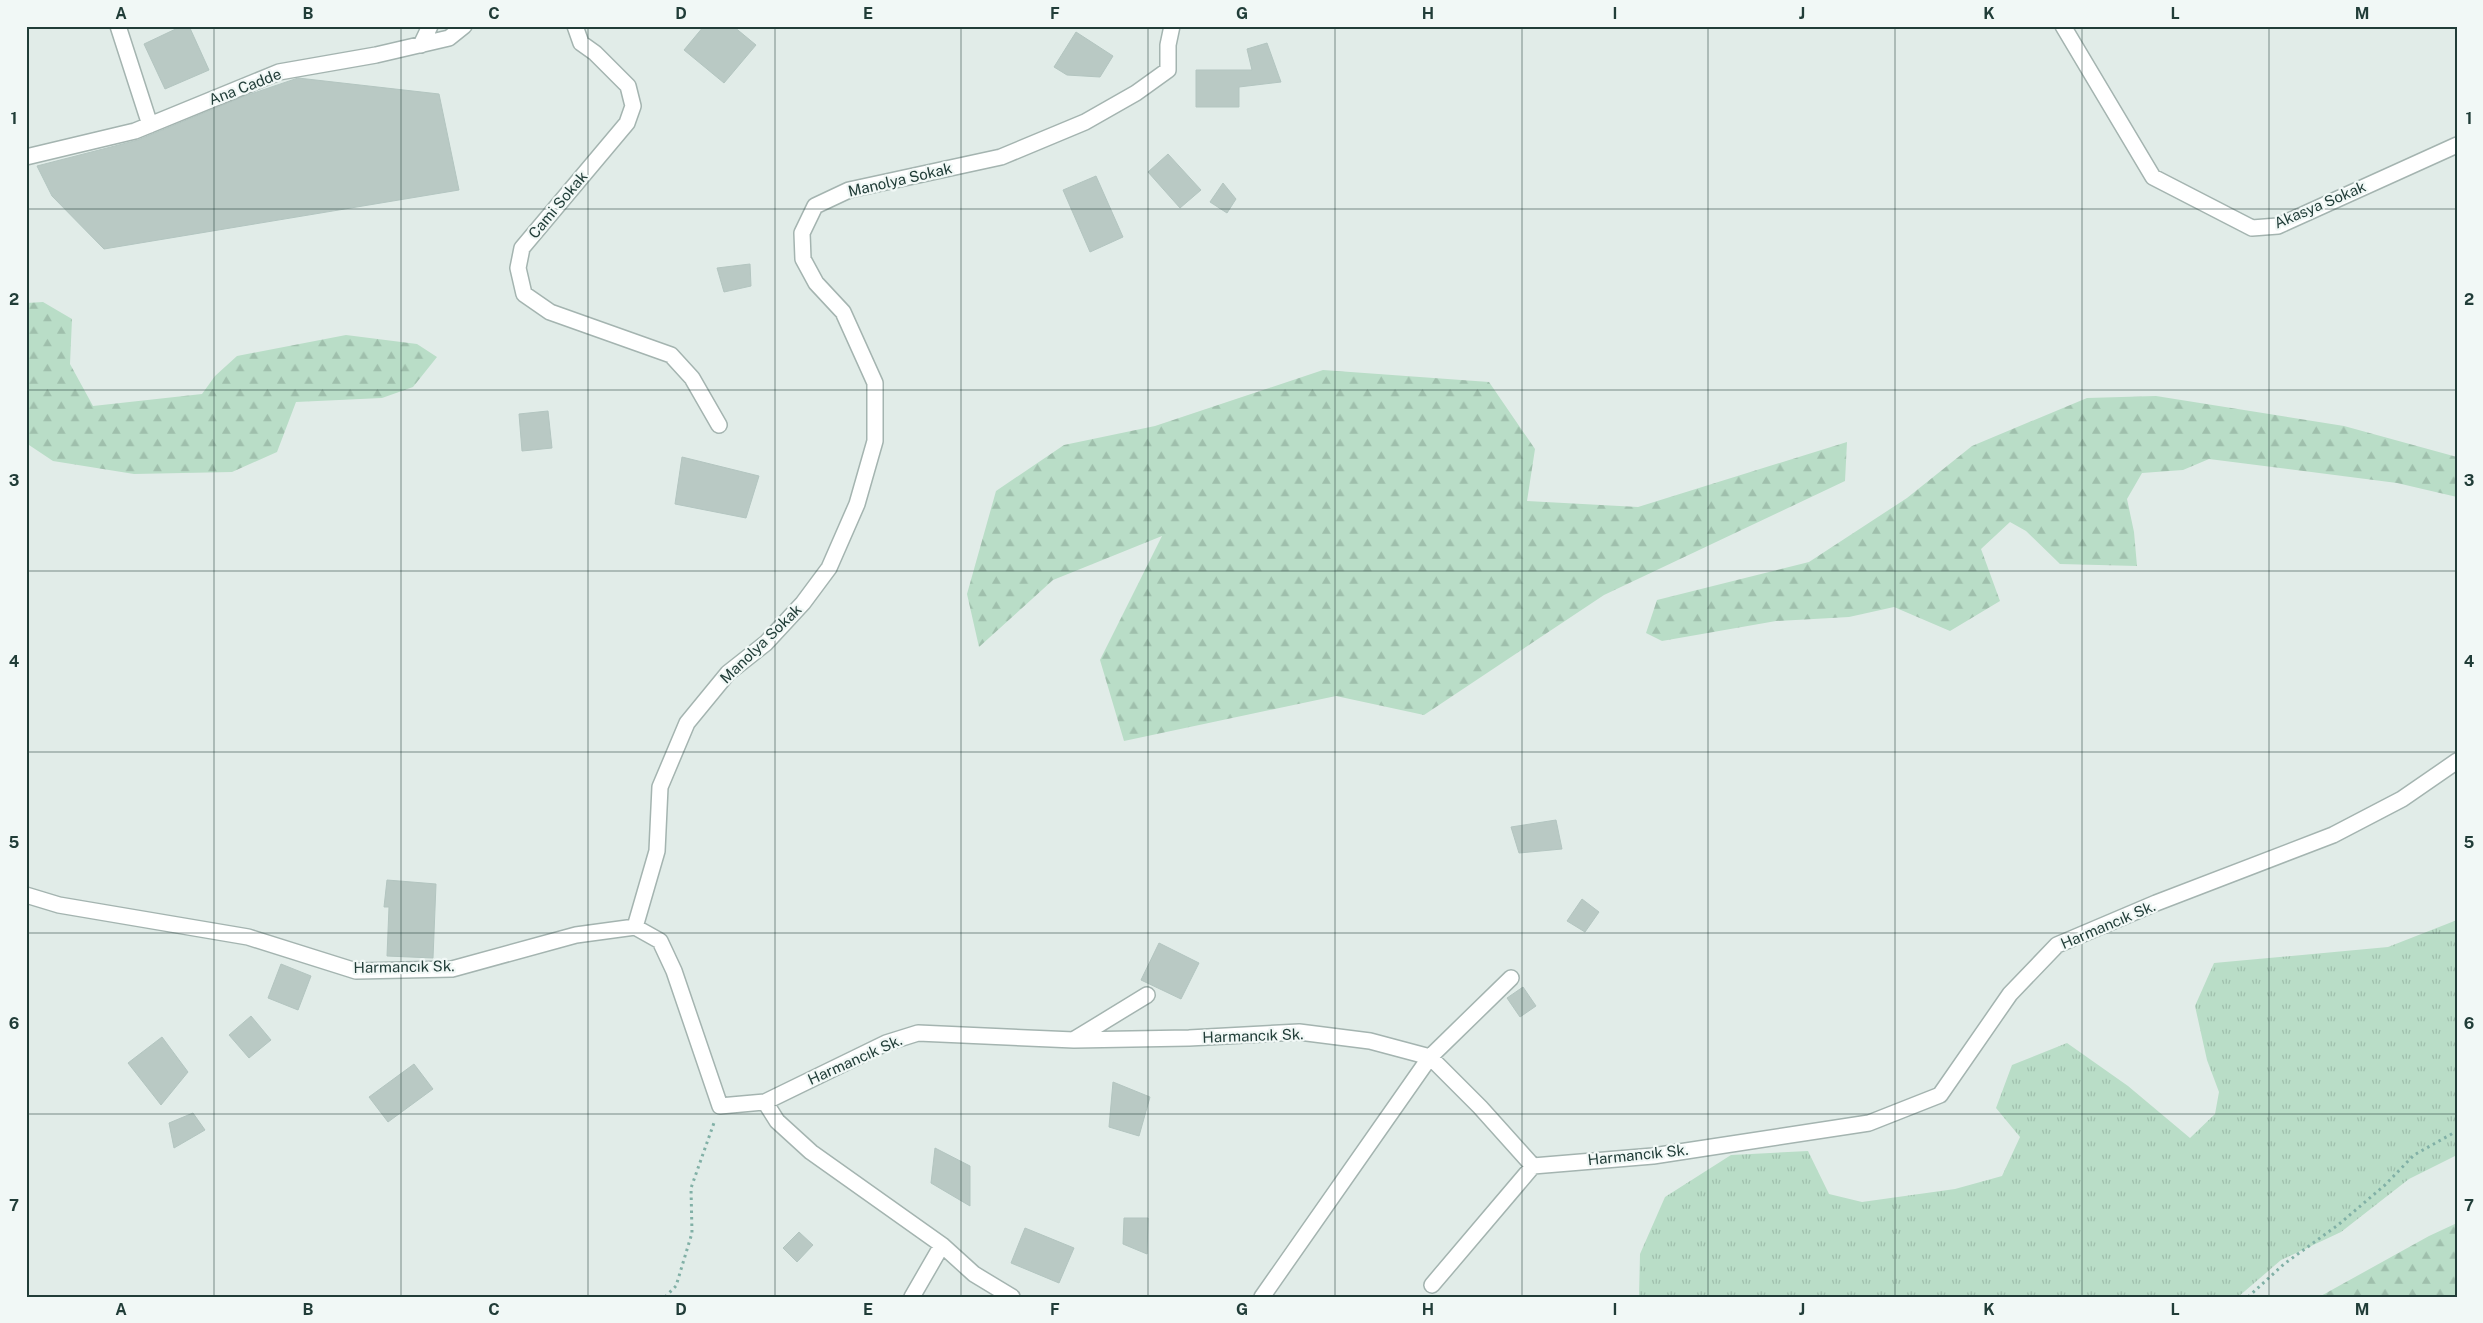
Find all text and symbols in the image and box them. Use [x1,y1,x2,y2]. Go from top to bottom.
text: A [115,4,127,23]
text: B [303,4,314,23]
text: C [488,4,500,23]
text: D [675,4,687,23]
text: E [863,4,873,23]
text: F [1050,4,1060,23]
text: G [1236,4,1248,23]
text: H [1422,4,1434,23]
text: I [1613,4,1617,23]
text: J [1799,4,1805,23]
text: K [1983,4,1995,23]
text: L [2170,4,2180,23]
text: M [2355,4,2369,23]
street label: Ana Cadde [206,65,283,108]
text: 1 [11,109,17,128]
text: 1 [2466,109,2472,128]
street label: Manolya Sokak [846,159,954,200]
street label: Cami Sokak [525,168,591,242]
street label: Akasya Sokak [2271,178,2368,231]
text: 2 [9,290,19,309]
text: 2 [2464,290,2474,309]
text: 3 [9,471,19,490]
text: 3 [2464,471,2474,490]
street label: Manolya Sokak [717,601,805,687]
text: 4 [9,652,20,671]
text: 4 [2464,652,2475,671]
text: 5 [9,833,20,852]
text: 5 [2464,833,2475,852]
street label: Harmancık Sk. [2058,897,2158,952]
street label: Harmancık Sk. [353,957,455,976]
text: 6 [9,1014,19,1033]
text: 6 [2464,1014,2474,1033]
street label: Harmancık Sk. [1202,1025,1304,1046]
street label: Harmancık Sk. [805,1031,904,1088]
street label: Harmancık Sk. [1587,1141,1689,1168]
text: 7 [9,1196,19,1215]
text: 7 [2464,1196,2474,1215]
text: A [115,1300,127,1319]
text: B [303,1300,314,1319]
text: C [488,1300,500,1319]
text: D [675,1300,687,1319]
text: E [863,1300,873,1319]
text: F [1050,1300,1060,1319]
text: G [1236,1300,1248,1319]
text: H [1422,1300,1434,1319]
text: I [1613,1300,1617,1319]
text: J [1799,1300,1805,1319]
text: K [1983,1300,1995,1319]
text: L [2170,1300,2180,1319]
text: M [2355,1300,2369,1319]

